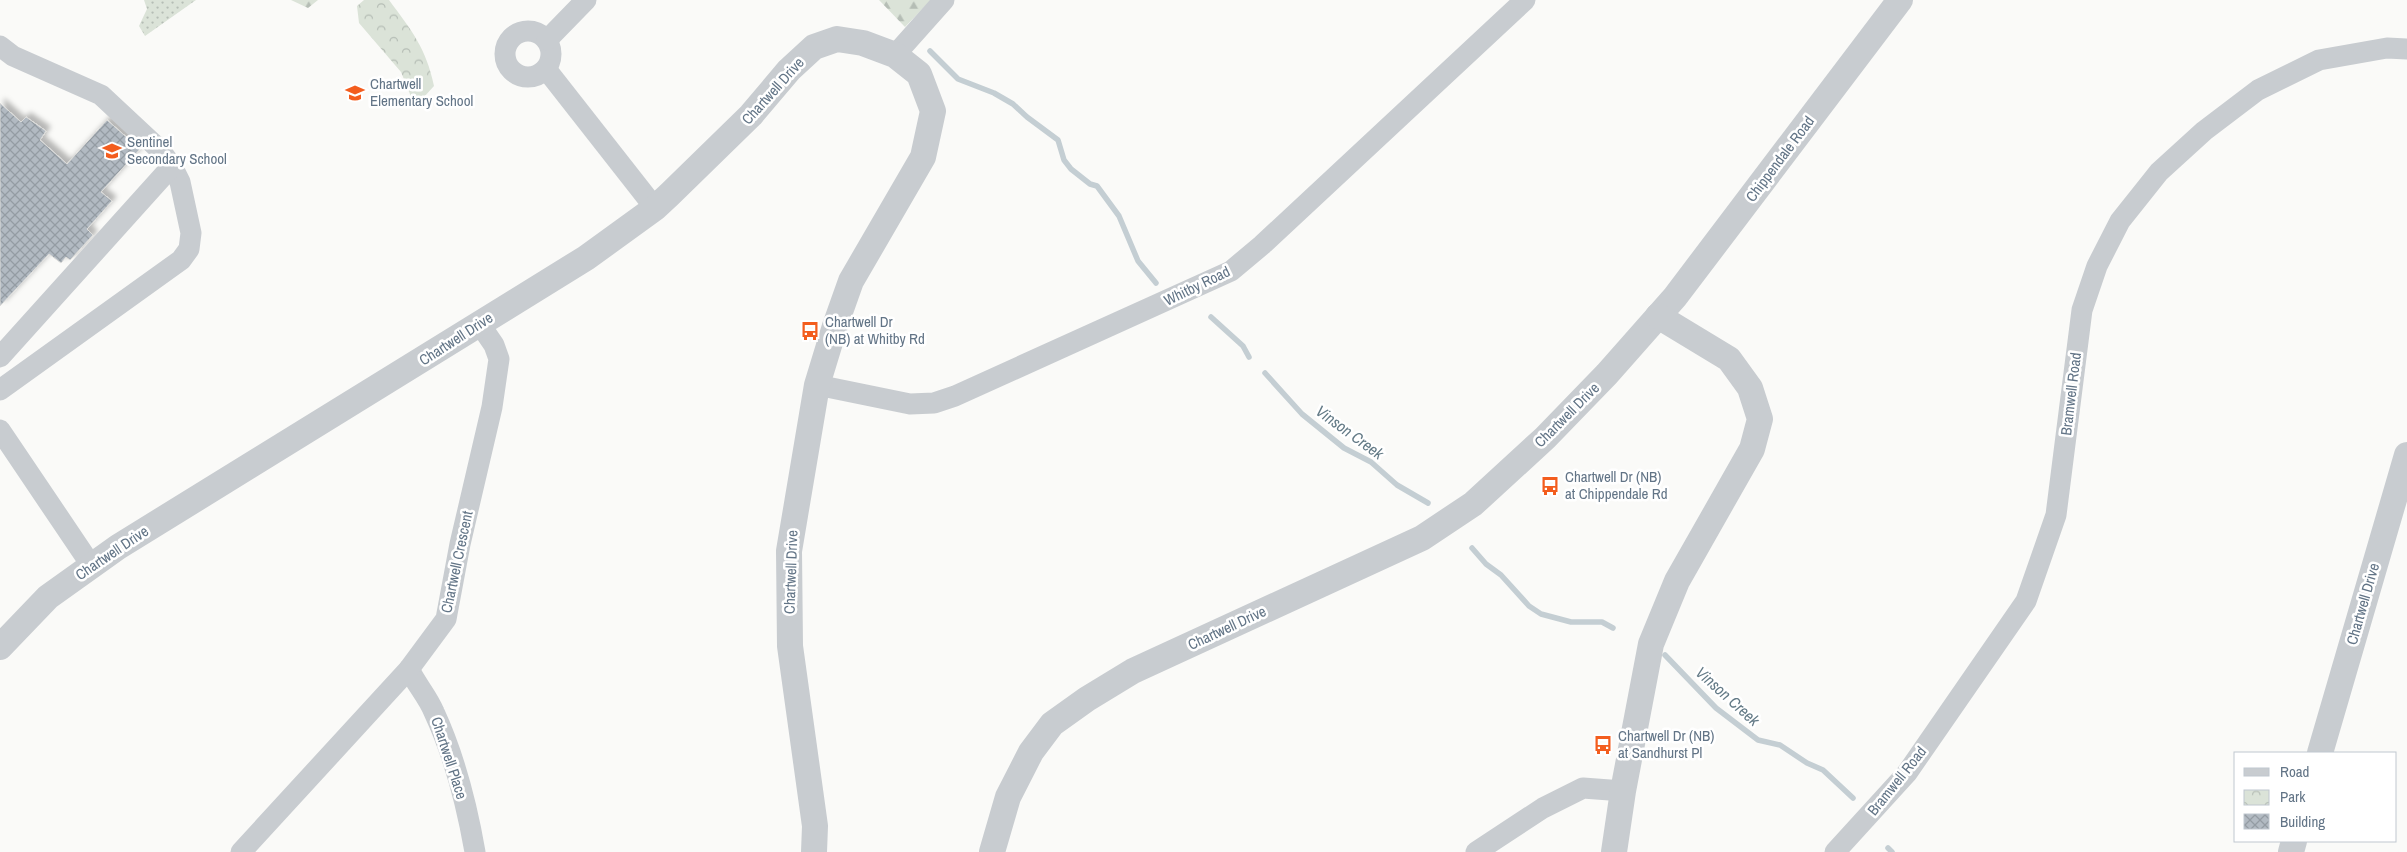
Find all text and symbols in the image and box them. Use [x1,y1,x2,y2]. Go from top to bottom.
street label: Chartwell Drive [737,52,809,129]
place label: Chartwell Elementary School [370,73,473,111]
school or university icon: Chartwell Elementary School [344,82,366,104]
street label: Chippendale Road [1740,111,1819,206]
place label: Sentinel Secondary School [127,131,227,169]
school or university icon: Sentinel Secondary School [101,140,123,162]
street label: Whitby Road [1160,261,1233,311]
street label: Chartwell Drive [415,307,497,370]
place label: Chartwell Dr (NB) at Whitby Rd [825,311,925,349]
bus stop icon: Chartwell Dr (NB) at Whitby Rd [799,320,821,342]
street label: Bramwell Road [2055,351,2086,437]
street label: Chartwell Drive [1530,377,1604,452]
water label: Vinson Creek [1311,400,1389,464]
place label: Chartwell Dr (NB) at Chippendale Rd [1565,466,1668,504]
bus stop icon: Chartwell Dr (NB) at Chippendale Rd [1539,475,1561,497]
street label: Chartwell Crescent [435,508,478,615]
street label: Chartwell Drive [71,520,153,585]
street label: Chartwell Drive [779,529,802,614]
street label: Chartwell Drive [2341,560,2384,647]
street label: Chartwell Drive [1184,600,1269,655]
water label: Vinson Creek [1691,661,1765,731]
street label: Chartwell Place [426,714,473,802]
place label: Chartwell Dr (NB) at Sandhurst Pl [1618,725,1714,763]
bus stop icon: Chartwell Dr (NB) at Sandhurst Pl [1592,734,1614,756]
street label: Bramwell Road [1862,742,1931,820]
legend [2234,752,2397,842]
text: Road [2280,761,2309,782]
text: Park [2280,786,2306,807]
text: Building [2280,811,2325,832]

